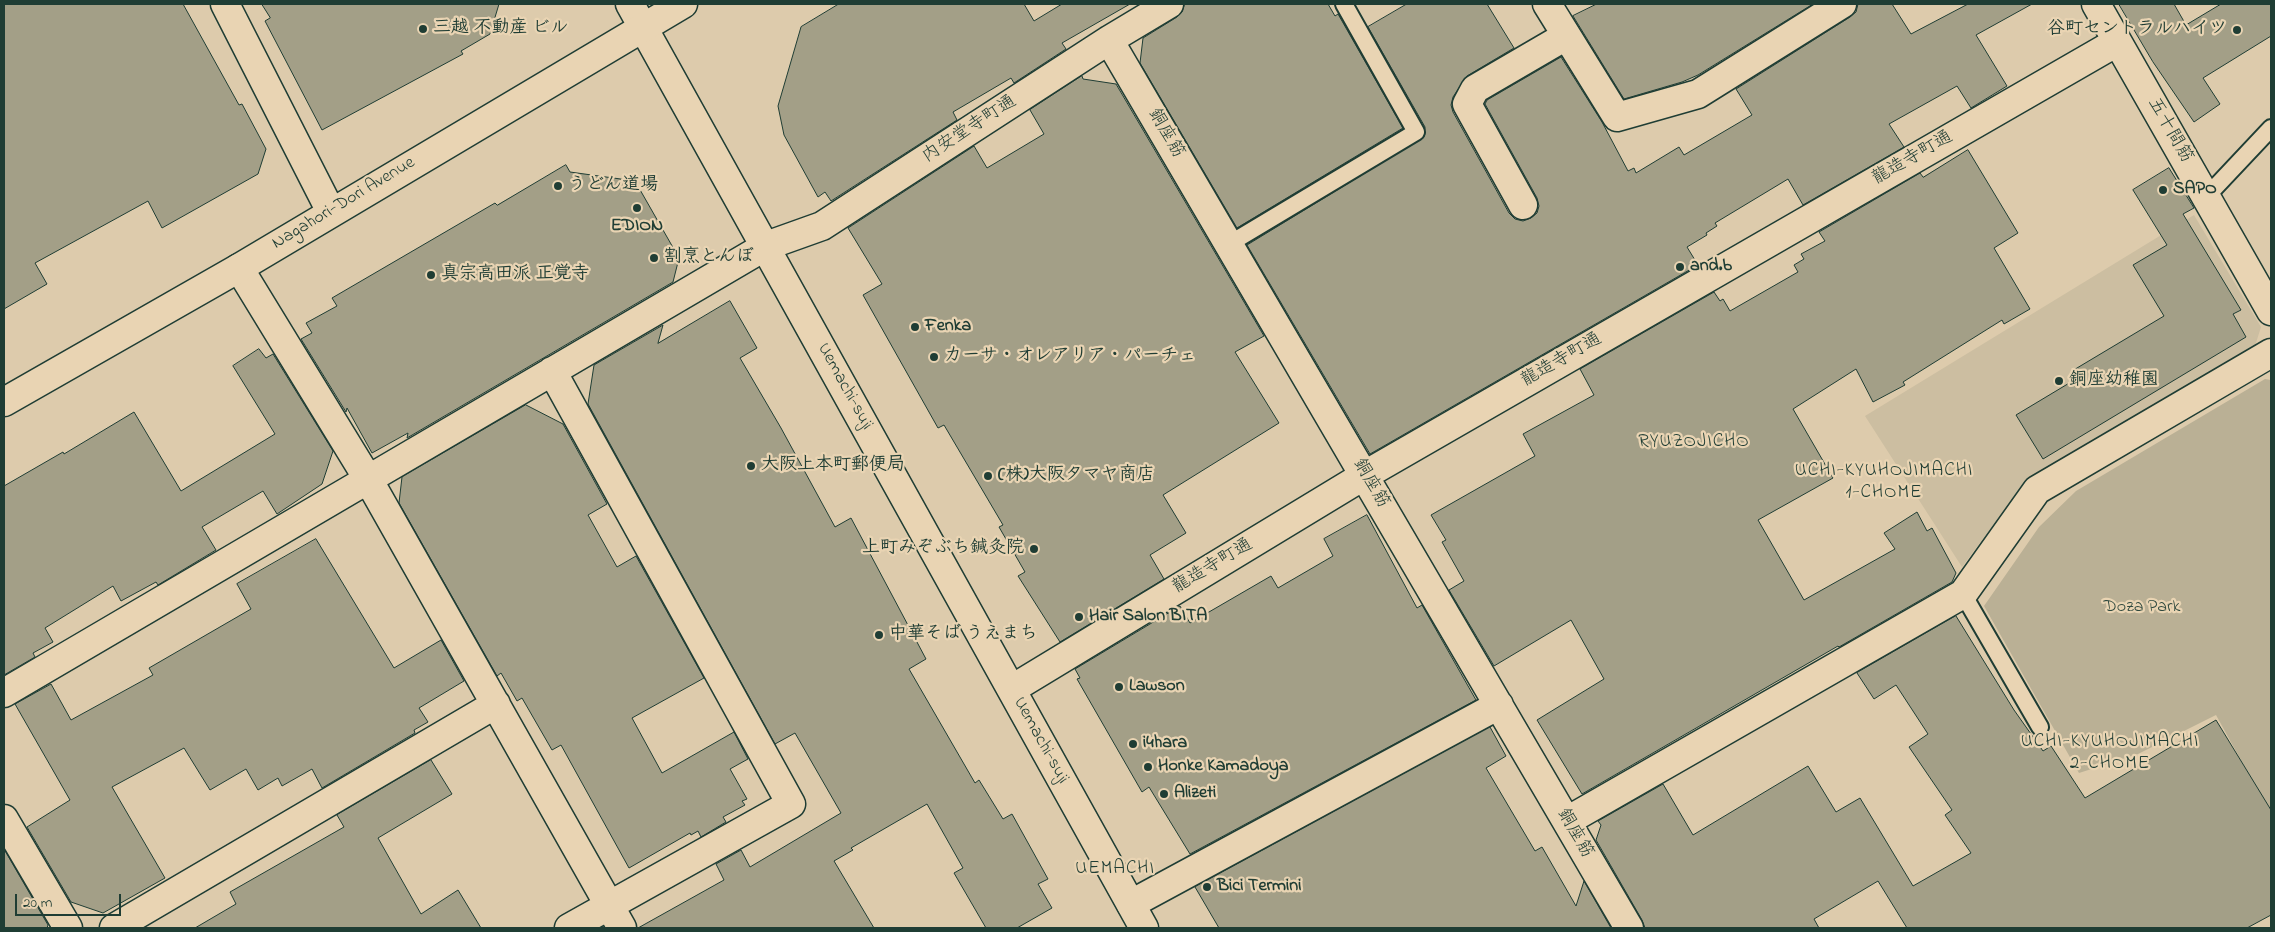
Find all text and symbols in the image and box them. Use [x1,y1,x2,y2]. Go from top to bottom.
place label: 三越 不動産 ビル [433,18,568,40]
place label: 谷町セントラルハイツ [2047,19,2227,41]
marker: 三越 不動産 ビル [417,23,429,35]
marker: 谷町セントラルハイツ [2231,24,2243,36]
street label: 内安堂寺町通 [919,92,1021,168]
street label: 五十間筋 [2142,94,2196,168]
street label: 銅座筋 [1142,105,1188,163]
street label: 龍造寺町通 [1869,127,1957,191]
street label: Nagahori-Dori Avenue [269,153,419,255]
place label: うどん道場 [568,175,658,197]
place label: SAPO [2173,179,2217,201]
marker: うどん道場 [552,180,564,192]
marker: SAPO [2157,184,2169,196]
marker: EDION [631,202,643,214]
place label: EDION [611,216,663,238]
place label: 割烹とんぼ [664,247,754,269]
marker: 割烹とんぼ [648,252,660,264]
place label: and.b [1690,256,1732,278]
marker: and.b [1674,261,1686,273]
place label: 真宗高田派 正覚寺 [441,264,589,286]
marker: 真宗高田派 正覚寺 [425,269,437,281]
place label: Fenka [925,316,971,338]
marker: Fenka [909,321,921,333]
street label: 龍造寺町通 [1518,329,1606,393]
street label: Uemachi-suji [811,340,877,434]
place label: カーサ・オレアリア・パーチェ [944,346,1196,368]
marker: カーサ・オレアリア・パーチェ [928,351,940,363]
place label: 銅座幼稚園 [2069,370,2159,392]
marker: 銅座幼稚園 [2053,375,2065,387]
district label: RYUZOJICHO [1637,432,1751,454]
place label: 大阪上本町郵便局 [761,455,905,477]
street label: 銅座筋 [1347,455,1393,513]
marker: 大阪上本町郵便局 [745,460,757,472]
district label: UCHI-KYUHOJIMACHI 1-CHOME [1793,461,1975,505]
place label: (株)大阪タマヤ商店 [998,465,1155,487]
marker: (株)大阪タマヤ商店 [982,470,994,482]
street label: 龍造寺町通 [1169,535,1257,599]
place label: 上町みぞぶち鍼灸院 [862,538,1024,560]
marker: 上町みぞぶち鍼灸院 [1028,543,1040,555]
park label: Doza Park [2104,597,2180,619]
place label: Hair Salon BITA [1089,606,1207,628]
marker: Hair Salon BITA [1073,611,1085,623]
place label: 中華そば うえまち [889,624,1037,646]
marker: 中華そば うえまち [873,629,885,641]
place label: Lawson [1129,676,1185,698]
marker: Lawson [1113,681,1125,693]
street label: Uemachi-suji [1007,694,1073,788]
district label: UCHI-KYUHOJIMACHI 2-CHOME [2019,732,2201,776]
place label: i4hara [1143,733,1187,755]
marker: i4hara [1127,738,1139,750]
place label: Honke Kamadoya [1158,756,1288,778]
marker: Honke Kamadoya [1142,761,1154,773]
place label: Alizeti [1174,783,1216,805]
marker: Alizeti [1158,788,1170,800]
street label: 銅座筋 [1551,805,1597,863]
district label: UEMACHI [1074,859,1156,881]
place label: Bici Termini [1217,876,1301,898]
marker: Bici Termini [1201,881,1213,893]
scale bar [18,884,124,916]
text: 20 m [23,892,52,914]

